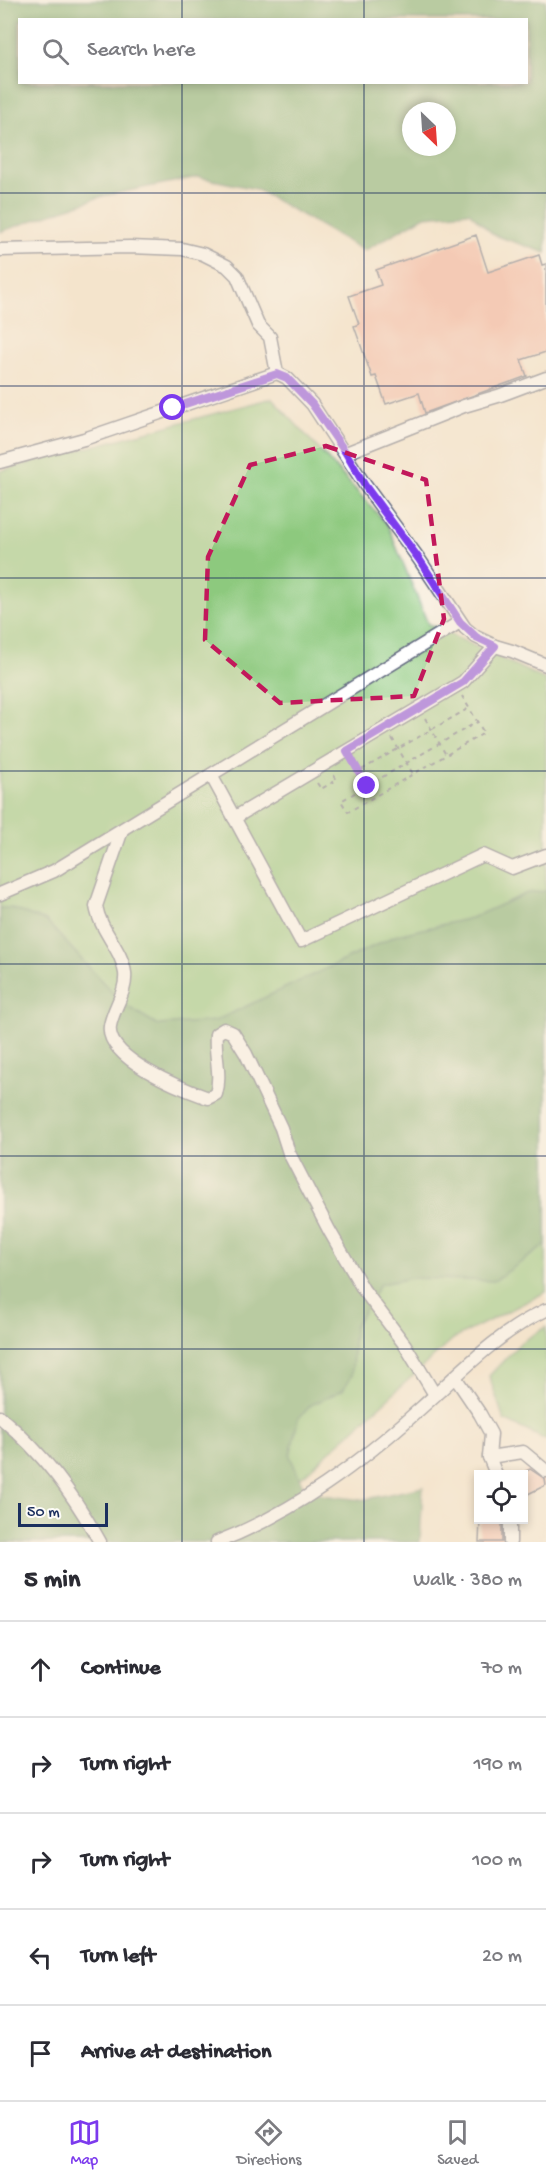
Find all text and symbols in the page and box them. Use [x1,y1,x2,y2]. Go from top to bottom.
search box [18,18,528,84]
icon: search [39,35,72,68]
text: Search here [87,38,195,64]
north arrow [402,102,456,156]
route start [159,394,185,420]
route end [353,772,379,798]
map controls [474,1470,528,1524]
button: locate [474,1470,528,1524]
scale bar [18,1500,108,1528]
text: 50 m [27,1504,60,1523]
text: 5 min [24,1566,80,1597]
text: Walk · 380 m [413,1570,522,1593]
icon: ahead [24,1653,57,1686]
text: Continue [81,1656,161,1682]
text: 70 m [481,1658,522,1681]
icon: right [24,1749,57,1782]
text: Turn right [81,1752,169,1778]
text: 190 m [474,1754,522,1777]
icon: right [24,1845,57,1878]
text: Turn right [81,1848,169,1874]
text: 100 m [472,1850,522,1873]
icon: left [24,1941,57,1974]
text: Turn left [81,1944,155,1970]
text: 20 m [482,1946,522,1969]
icon: arrive [24,2037,57,2070]
text: Arrive at destination [81,2040,271,2066]
tab: Map [68,2116,101,2171]
tab: Directions [236,2116,302,2171]
tab: Saved [437,2116,478,2171]

